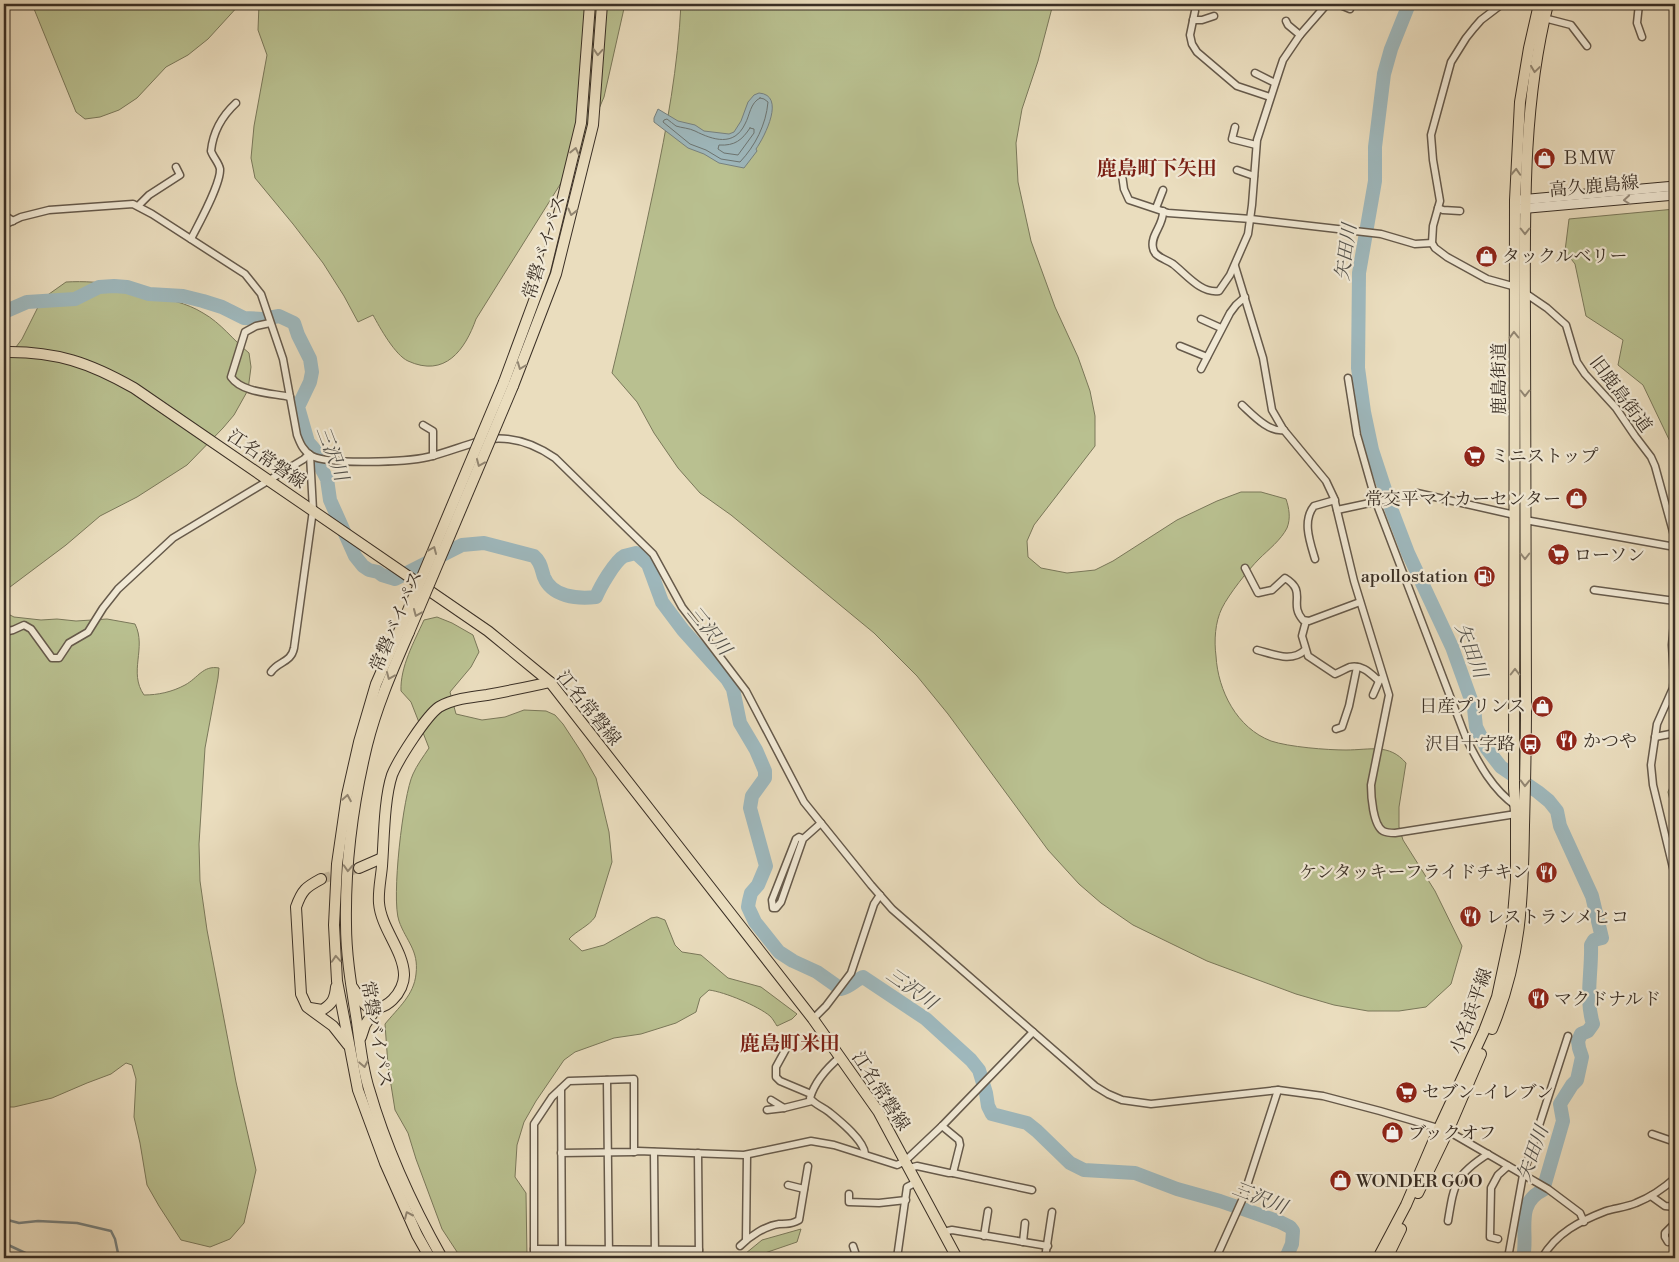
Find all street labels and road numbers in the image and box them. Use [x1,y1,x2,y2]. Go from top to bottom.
street label: 高久鹿島線 [1548,171,1640,202]
street label: 常磐バイパス [518,192,571,302]
street label: 鹿島街道 [1488,343,1511,415]
street label: 旧鹿島街道 [1584,351,1657,437]
street label: 江名常磐線 [223,425,310,494]
street label: 常磐バイパス [365,567,428,675]
street label: 江名常磐線 [551,666,626,751]
street label: 小名浜平線 [1445,965,1498,1057]
street label: 常磐バイパス [356,979,397,1089]
street label: 江名常磐線 [846,1047,915,1135]

